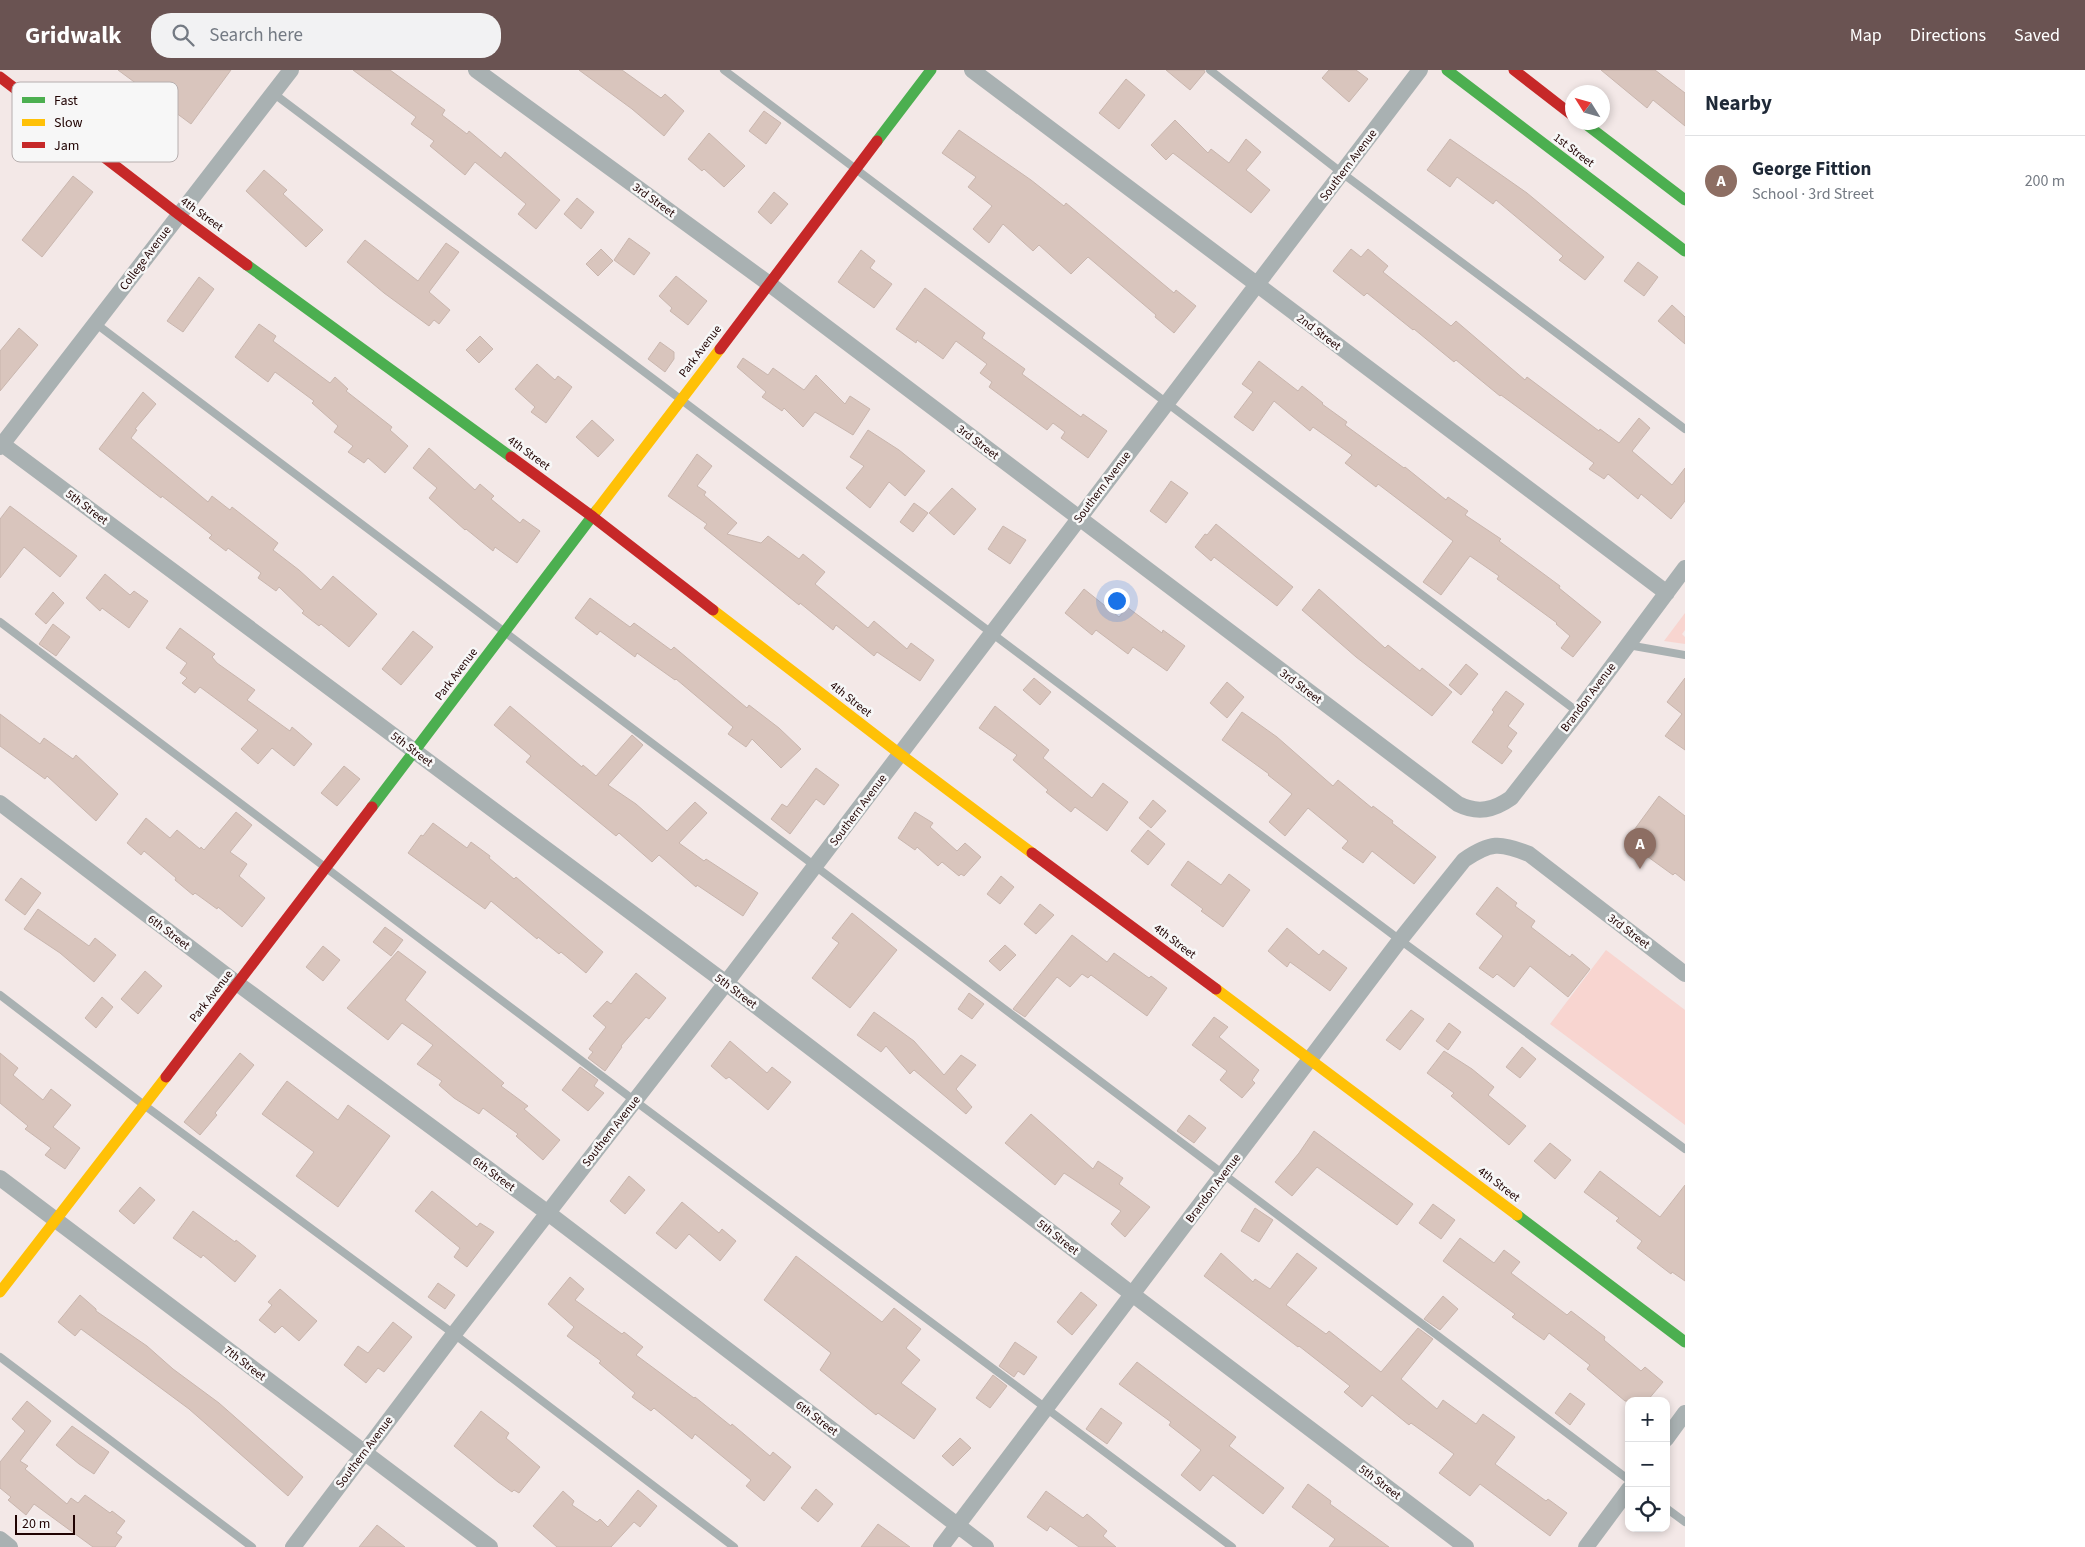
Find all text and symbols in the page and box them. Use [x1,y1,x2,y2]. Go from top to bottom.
search box [151,13,501,58]
text: Gridwalk [25,18,121,53]
icon: search [169,21,197,49]
text: Search here [209,22,303,49]
text: Map [1850,23,1882,48]
text: Directions [1910,23,1986,48]
text: Saved [2014,23,2060,48]
legend [12,82,178,162]
north arrow [1565,85,1610,130]
text: Nearby [1705,88,1772,118]
text: Fast [54,91,78,111]
text: Slow [54,113,83,133]
street label: Southern Avenue [1316,126,1381,205]
street label: 1st Street [1550,129,1598,171]
text: Jam [54,136,79,156]
text: George Fittion [1752,156,1871,183]
text: A [1716,170,1726,192]
text: 200 m [2025,170,2065,192]
street label: 3rd Street [629,179,679,222]
text: School · 3rd Street [1752,183,1874,205]
street label: 4th Street [177,193,227,236]
street label: College Avenue [116,223,175,294]
street label: 2nd Street [1293,310,1344,355]
street label: Park Avenue [675,321,726,381]
street label: 3rd Street [953,421,1002,464]
street label: 4th Street [504,432,554,475]
street label: Southern Avenue [1070,448,1135,527]
street label: 5th Street [62,486,111,529]
your location [1104,588,1130,614]
street label: Park Avenue [431,644,482,704]
street label: Brandon Avenue [1557,659,1620,735]
street label: 3rd Street [1276,665,1325,708]
street label: 4th Street [826,678,875,721]
street label: 5th Street [387,728,436,771]
street label: Southern Avenue [826,771,891,850]
pin: A [1624,828,1656,869]
street label: 3rd Street [1604,910,1653,953]
street label: 6th Street [144,911,193,954]
street label: 4th Street [1150,920,1199,963]
street label: Park Avenue [186,967,237,1026]
street label: 5th Street [711,970,760,1013]
street label: Southern Avenue [578,1092,645,1170]
street label: Brandon Avenue [1182,1150,1245,1226]
street label: 6th Street [469,1153,519,1196]
street label: 4th Street [1474,1163,1523,1206]
street label: 5th Street [1033,1216,1082,1259]
street label: 7th Street [220,1342,269,1385]
street label: 6th Street [792,1397,841,1440]
map controls [1625,1397,1670,1532]
button: + [1625,1397,1670,1442]
street label: Southern Avenue [332,1413,397,1492]
button: − [1625,1442,1670,1487]
street label: 5th Street [1355,1461,1404,1504]
button: locate [1625,1487,1670,1532]
scale bar [15,1512,75,1535]
text: 20 m [22,1514,50,1534]

